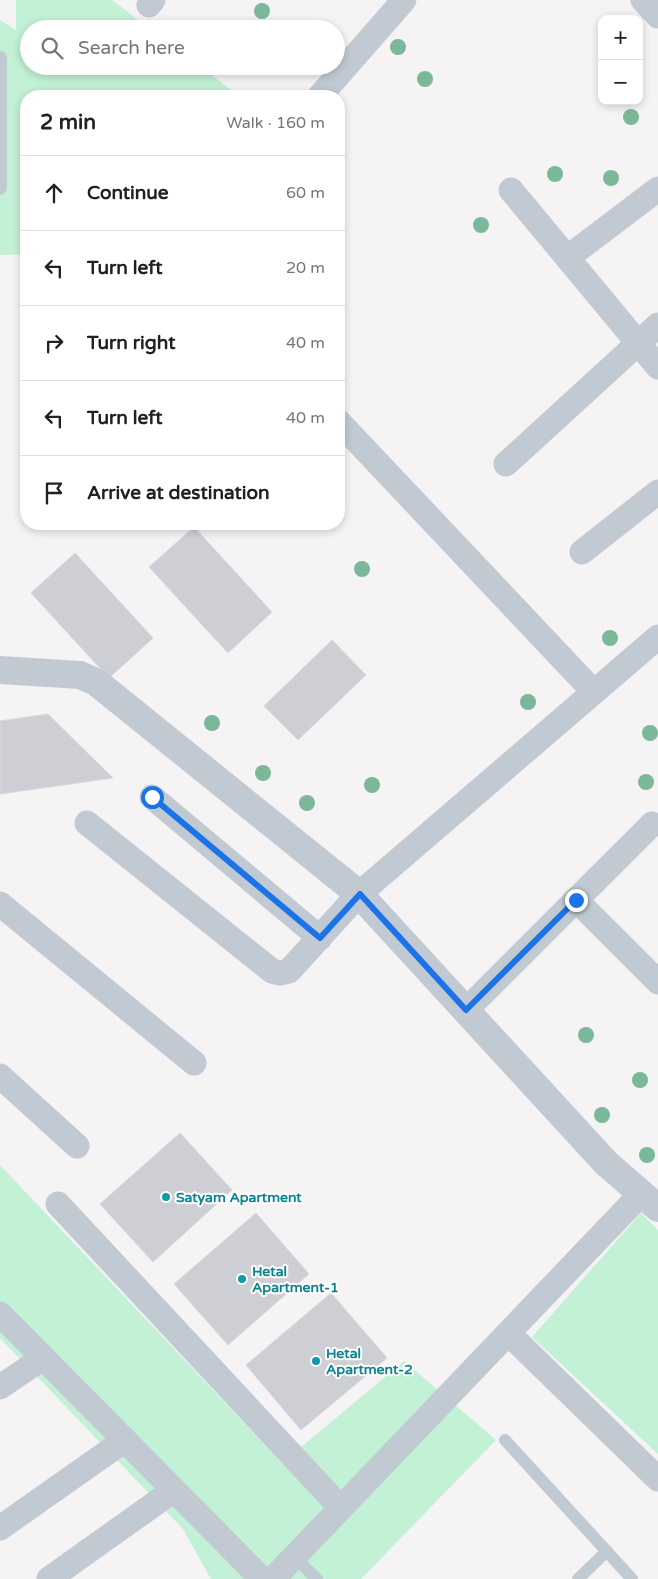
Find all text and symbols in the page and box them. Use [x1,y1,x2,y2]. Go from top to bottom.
map controls [598,15,643,105]
button: + [598,15,643,60]
search box [20,20,345,75]
icon: search [38,34,66,62]
text: Search here [78,37,185,59]
button: − [598,60,643,105]
text: 2 min [40,110,96,135]
text: Walk · 160 m [226,113,325,133]
icon: ahead [40,179,68,207]
text: Continue [87,182,169,204]
text: 60 m [286,183,325,203]
icon: left [40,254,68,282]
text: Turn left [87,257,163,279]
text: 20 m [286,258,325,278]
icon: right [40,329,68,357]
text: Turn right [87,332,175,354]
text: 40 m [286,333,325,353]
icon: left [40,404,68,432]
text: Turn left [87,407,163,429]
text: 40 m [286,408,325,428]
icon: arrive [40,479,68,507]
text: Arrive at destination [87,482,270,504]
route start [141,786,164,809]
route end [565,889,588,912]
place label: Satyam Apartment [176,1189,302,1206]
marker: Satyam Apartment [160,1191,172,1203]
place label: Hetal Apartment-1 [252,1263,339,1296]
marker: Hetal Apartment-1 [236,1273,248,1285]
place label: Hetal Apartment-2 [326,1345,413,1378]
marker: Hetal Apartment-2 [310,1355,322,1367]

